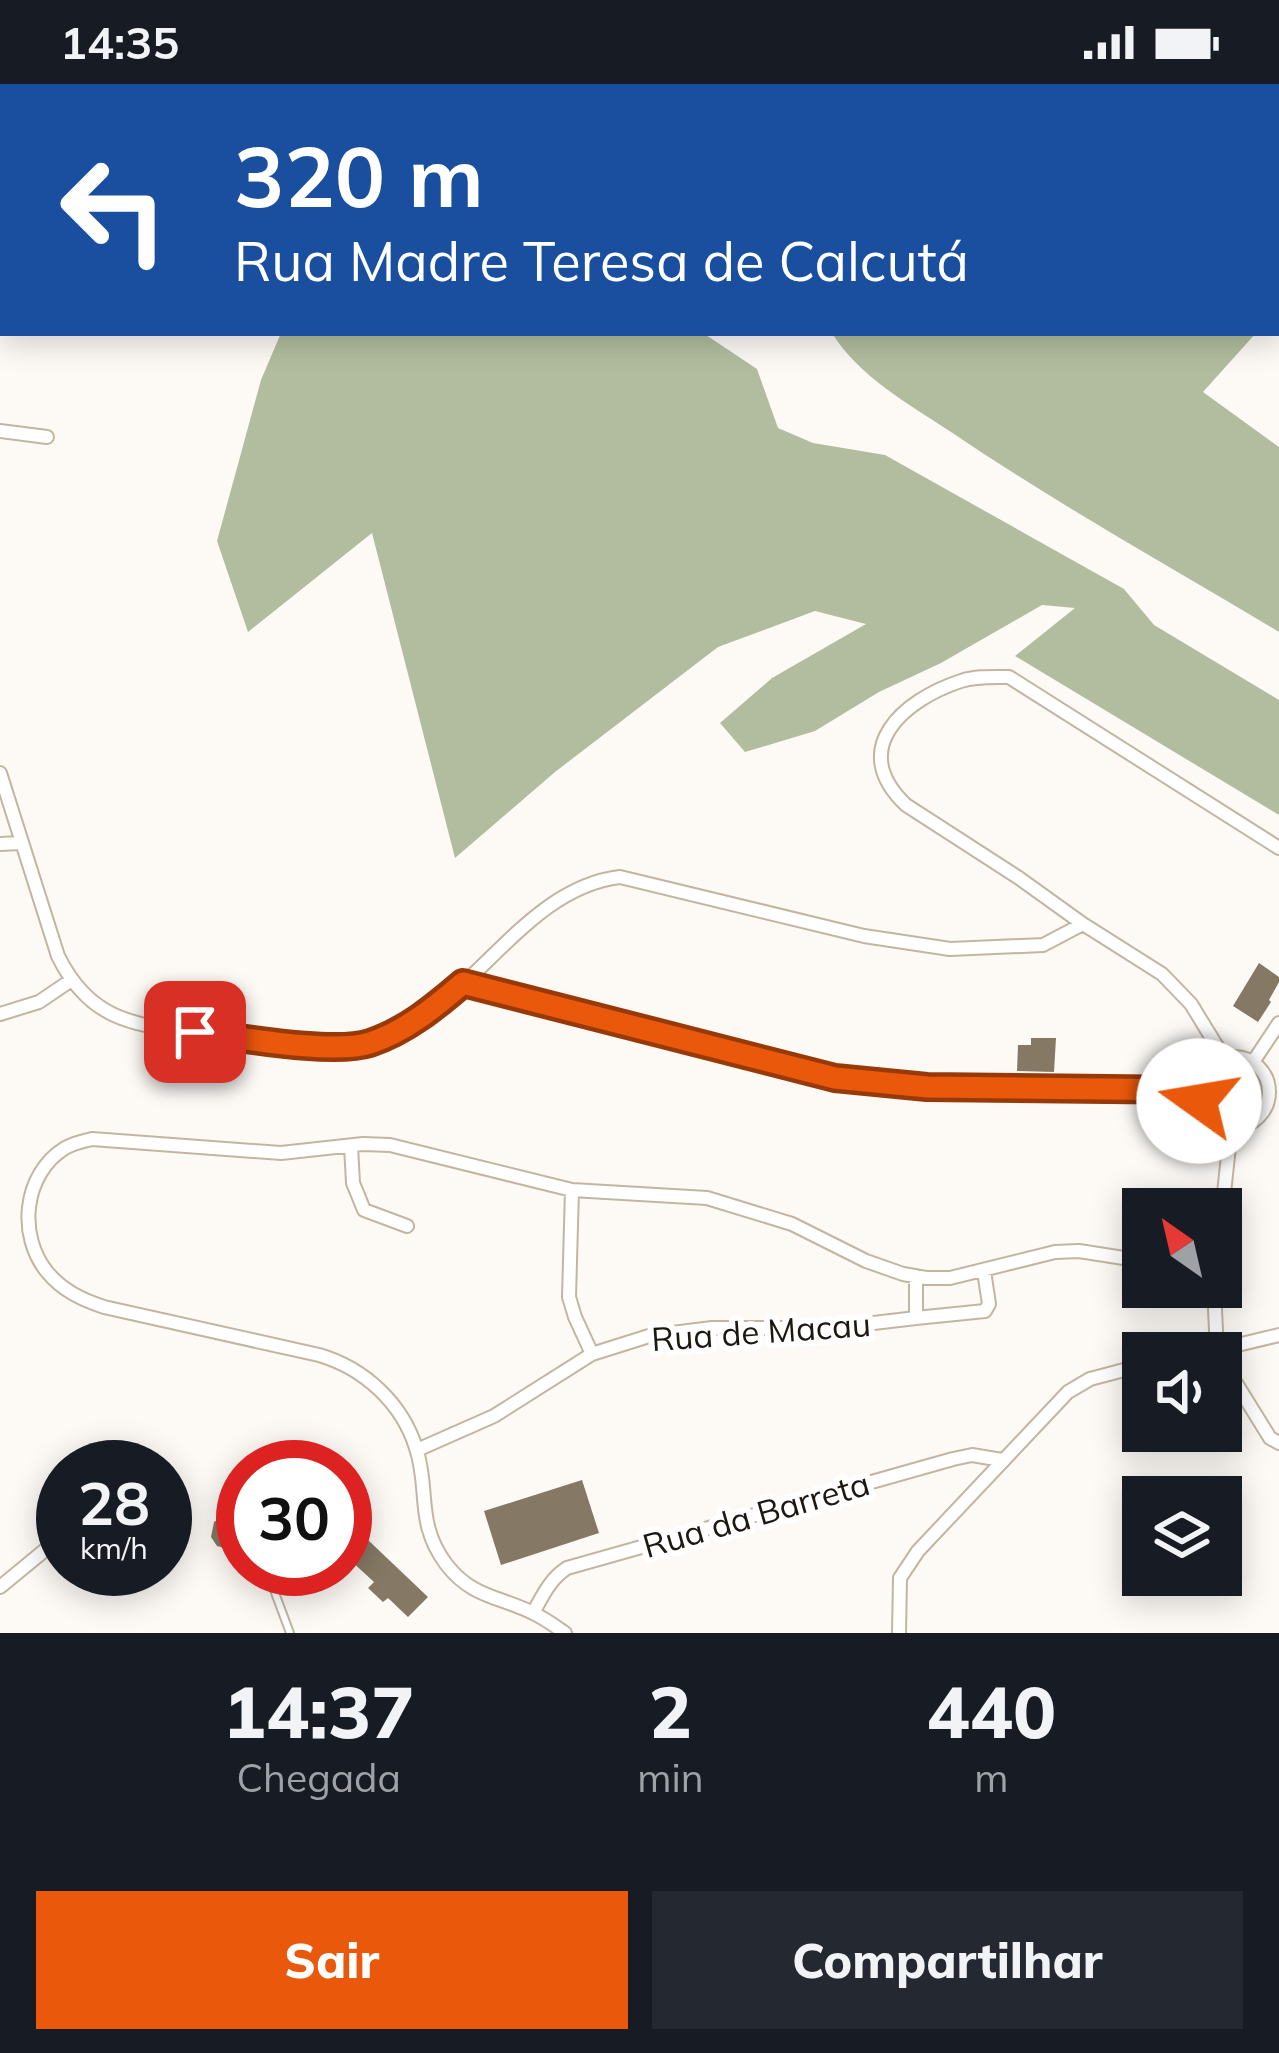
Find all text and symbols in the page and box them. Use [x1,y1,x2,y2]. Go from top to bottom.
text: 14:35 [60,14,179,70]
text: 320 m [234,123,484,228]
icon: left [36,132,192,288]
text: Rua Madre Teresa de Calcutá [234,227,969,295]
pin [144,981,246,1083]
icon: arrive [162,999,228,1065]
position arrow [1136,1038,1262,1164]
north arrow [1122,1188,1242,1308]
map controls [1122,1188,1242,1596]
street label: Rua de Macau [650,1303,872,1359]
button: sound [1122,1332,1242,1452]
speed limit sign: 30 [216,1440,372,1596]
street label: Rua da Barreta [638,1462,874,1566]
text: 28 [78,1465,150,1540]
button: layers [1122,1476,1242,1596]
text: km/h [80,1529,148,1567]
text: 14:37 [223,1666,414,1756]
text: 2 [649,1666,692,1756]
text: 440 [927,1666,1056,1756]
text: Chegada [236,1753,401,1802]
text: min [637,1753,704,1802]
text: m [974,1753,1008,1802]
button: Sair [36,1891,628,2029]
button: Compartilhar [652,1891,1243,2029]

